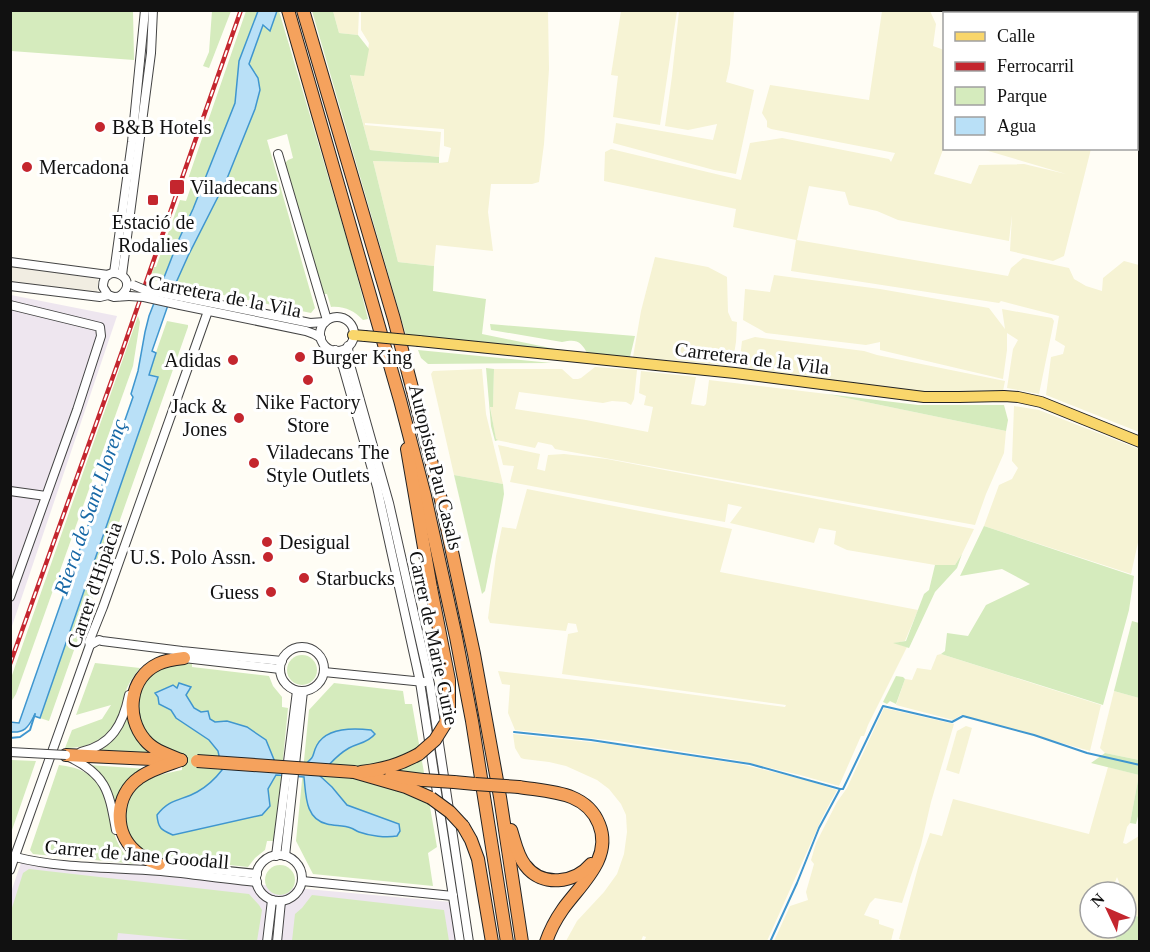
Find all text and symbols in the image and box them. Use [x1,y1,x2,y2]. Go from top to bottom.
legend [943,12,1138,150]
text: Calle [997,26,1035,46]
text: Ferrocarril [997,56,1074,76]
text: Parque [997,86,1047,106]
place label: B&B Hotels [112,116,212,138]
text: Agua [997,116,1036,136]
marker: B&B Hotels [93,120,107,134]
place label: Mercadona [39,156,129,178]
marker: Mercadona [20,160,34,174]
place label: Viladecans [190,176,278,198]
marker: Viladecans [168,178,186,196]
marker: Estació de Rodalies [146,193,160,207]
place label: Estació de Rodalies [112,211,194,256]
street label: Carretera de la Vila [147,270,304,322]
street label: Carretera de la Vila [673,338,831,378]
place label: Burger King [312,346,412,369]
place label: Adidas [164,349,221,371]
marker: Burger King [293,350,307,364]
marker: Adidas [226,353,240,367]
marker: Nike Factory Store [301,373,315,387]
street label: Autopista Pau Casals [404,382,467,553]
place label: Nike Factory Store [256,391,360,436]
place label: Jack & Jones [171,395,227,440]
marker: Jack & Jones [232,411,246,425]
water label: Riera de Sant Llorenç [48,415,132,599]
place label: Viladecans The Style Outlets [266,441,390,487]
marker: Viladecans The Style Outlets [247,456,261,470]
street label: Carrer d'Hipàcia [62,519,127,651]
place label: Desigual [279,531,351,554]
marker: Desigual [260,535,274,549]
place label: U.S. Polo Assn. [130,546,256,568]
street label: Carrer de Marie Curie [405,549,463,727]
marker: U.S. Polo Assn. [261,550,275,564]
place label: Starbucks [316,567,395,589]
marker: Starbucks [297,571,311,585]
place label: Guess [210,581,259,603]
marker: Guess [264,585,278,599]
street label: Carrer de Jane Goodall [44,835,231,873]
north arrow [1078,880,1138,940]
text: N [1087,890,1108,910]

